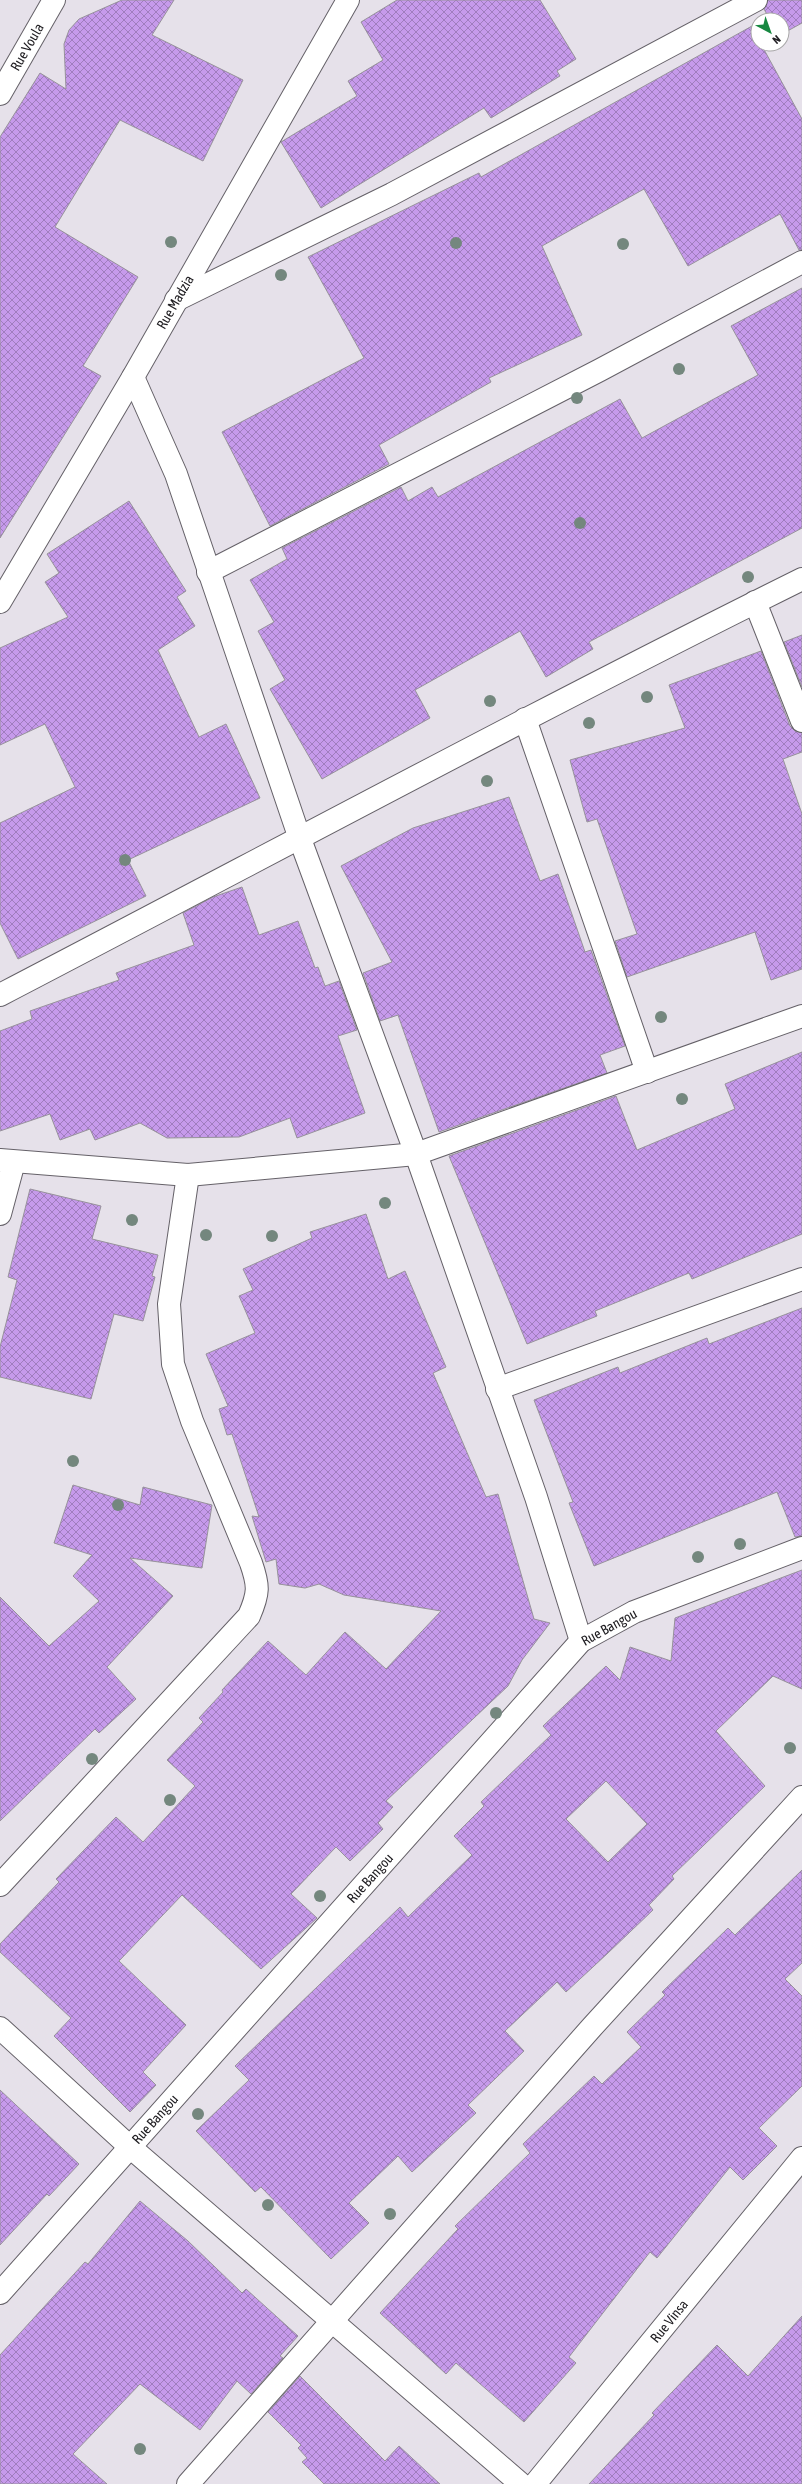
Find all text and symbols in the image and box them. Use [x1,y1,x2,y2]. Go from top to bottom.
north arrow [750,12,790,52]
street label: Rue Voula [7,20,47,74]
text: N [770,33,783,46]
street label: Rue Madzia [153,272,197,332]
street label: Rue Bangou [578,1605,640,1649]
street label: Rue Bangou [344,1850,396,1906]
street label: Rue Bangou [129,2091,181,2147]
street label: Rue Vinsa [647,2296,691,2346]

